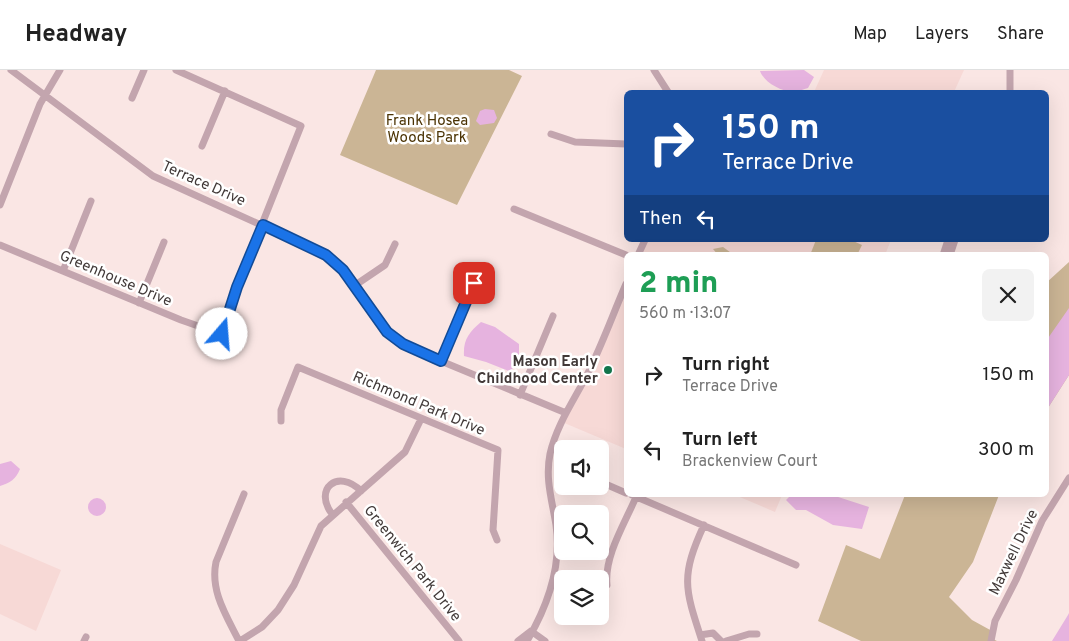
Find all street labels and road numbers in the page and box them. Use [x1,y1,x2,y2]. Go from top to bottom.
street label: Terrace Drive [159,157,248,211]
street label: Greenhouse Drive [56,247,174,312]
street label: Richmond Park Drive [349,368,487,441]
street label: Greenwich Park Drive [359,502,465,626]
street label: Maxwell Drive [985,507,1043,599]

